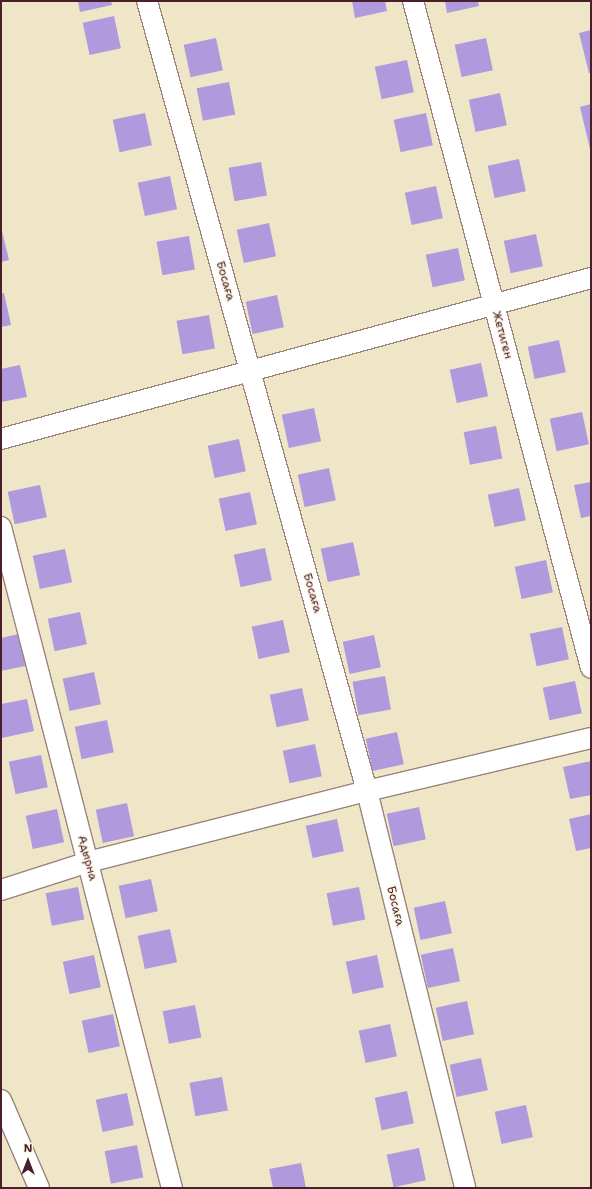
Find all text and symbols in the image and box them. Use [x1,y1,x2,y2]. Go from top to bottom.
street label: Босаға [212,259,238,303]
street label: Жетиген [489,309,515,361]
street label: Босаға [299,571,325,615]
street label: Адырна [74,834,100,882]
street label: Босаға [383,884,407,928]
north arrow [8,1141,48,1181]
text: N [24,1141,32,1156]

